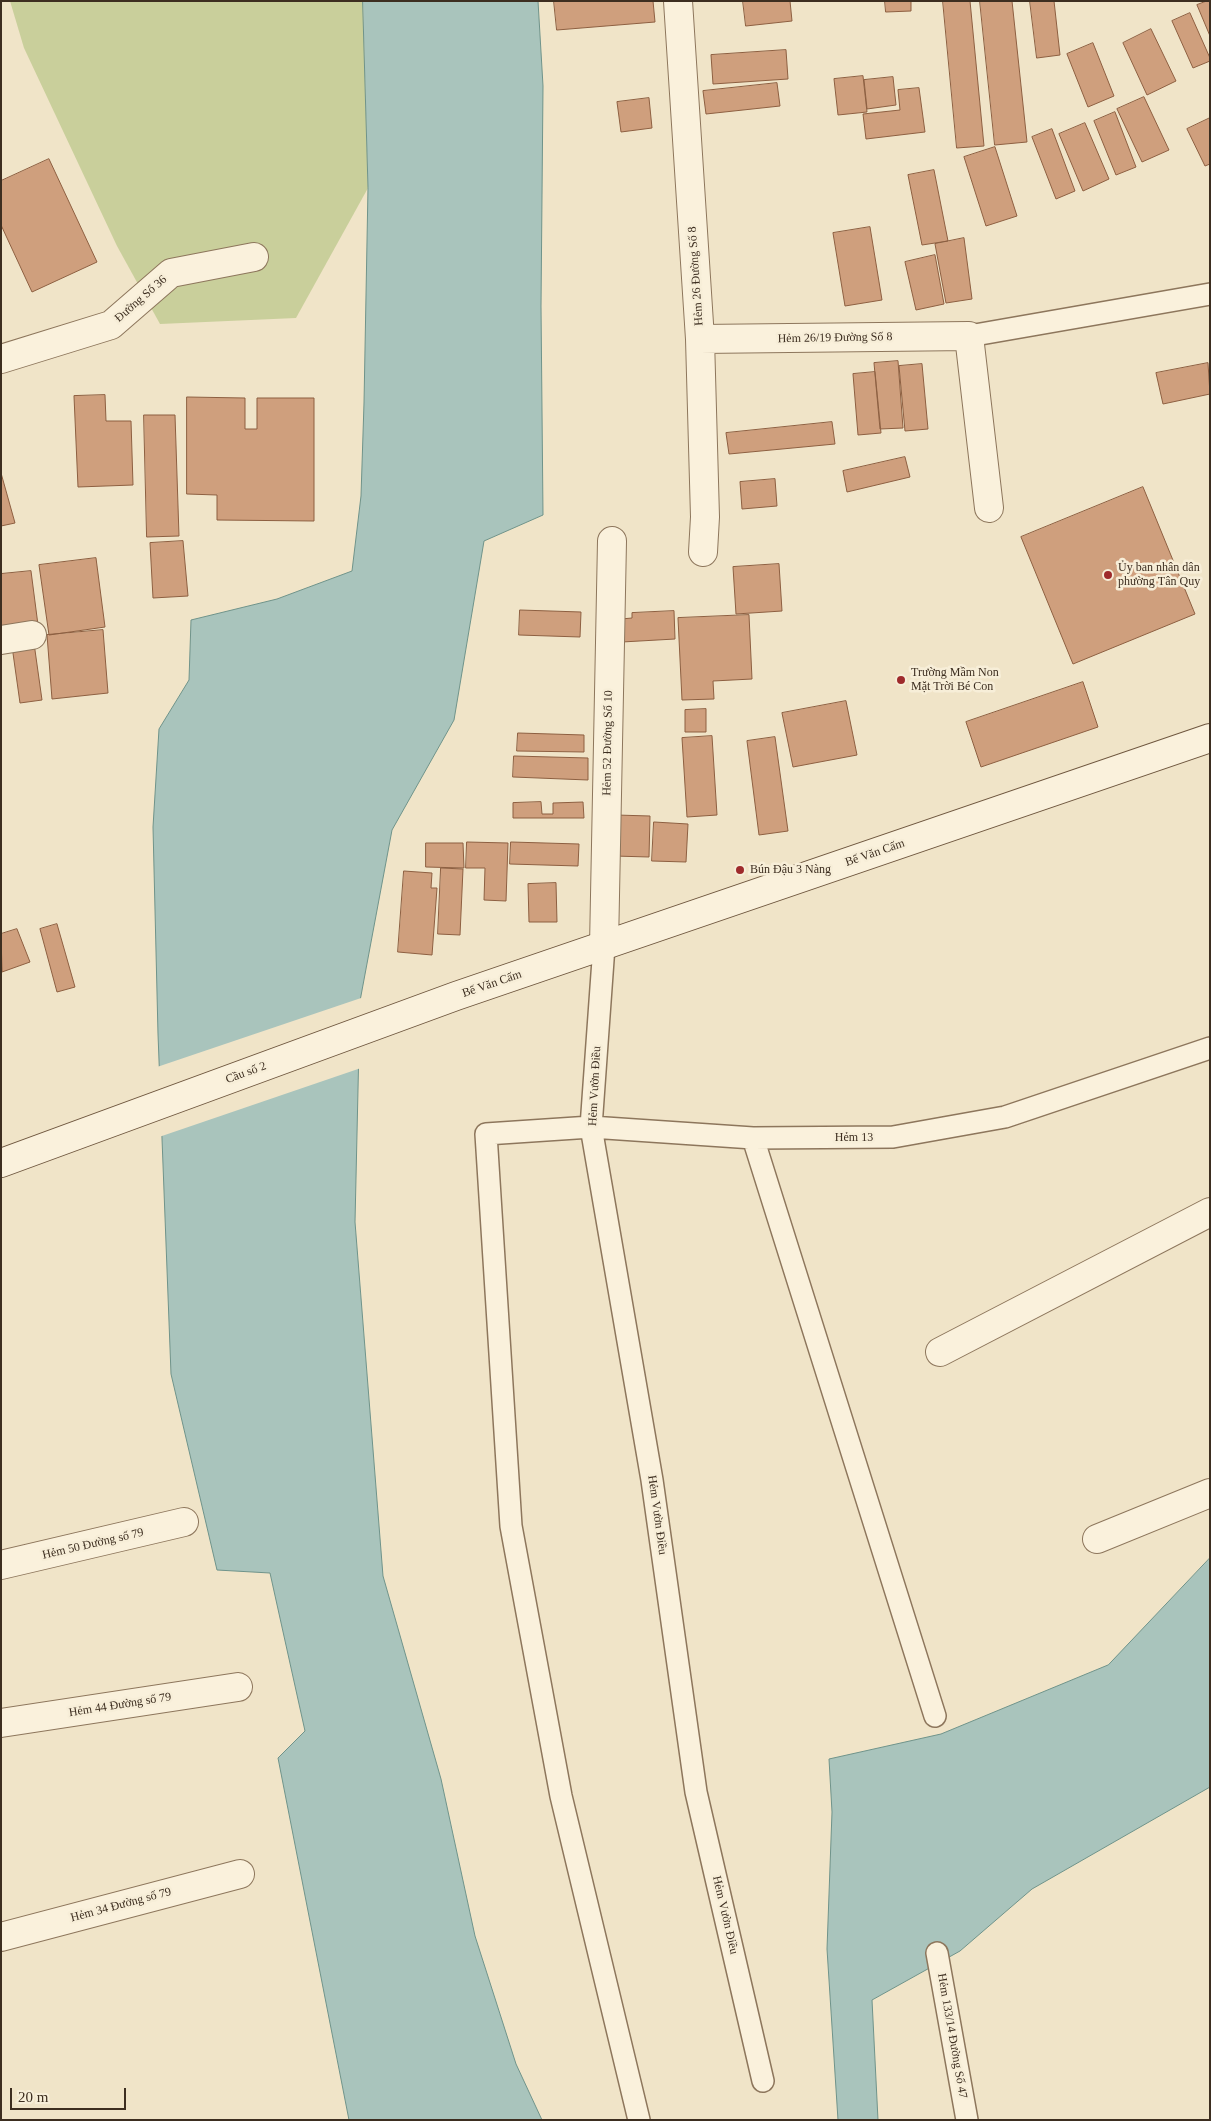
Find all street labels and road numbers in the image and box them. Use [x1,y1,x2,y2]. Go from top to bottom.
street label: Hẻm 26 Đường Số 8 [685,226,707,326]
street label: Đường Số 36 [112,273,170,325]
street label: Hẻm 26/19 Đường Số 8 [777,330,893,346]
street label: Hẻm 52 Đường Số 10 [600,690,616,796]
street label: Bế Văn Cấm [843,836,907,870]
street label: Bế Văn Cấm [460,967,524,1001]
street label: Hẻm Vườn Điều [586,1046,604,1126]
street label: Cầu số 2 [224,1059,268,1087]
street label: Hẻm 13 [835,1131,873,1145]
street label: Hẻm Vườn Điều [644,1474,670,1556]
street label: Hẻm 50 Đường số 79 [41,1525,145,1563]
street label: Hẻm 44 Đường số 79 [68,1690,172,1720]
street label: Hẻm Vườn Điều [709,1874,741,1956]
street label: Hẻm 34 Đường số 79 [69,1885,173,1925]
street label: Hẻm 133/14 Đường Số 47 [934,1972,970,2100]

